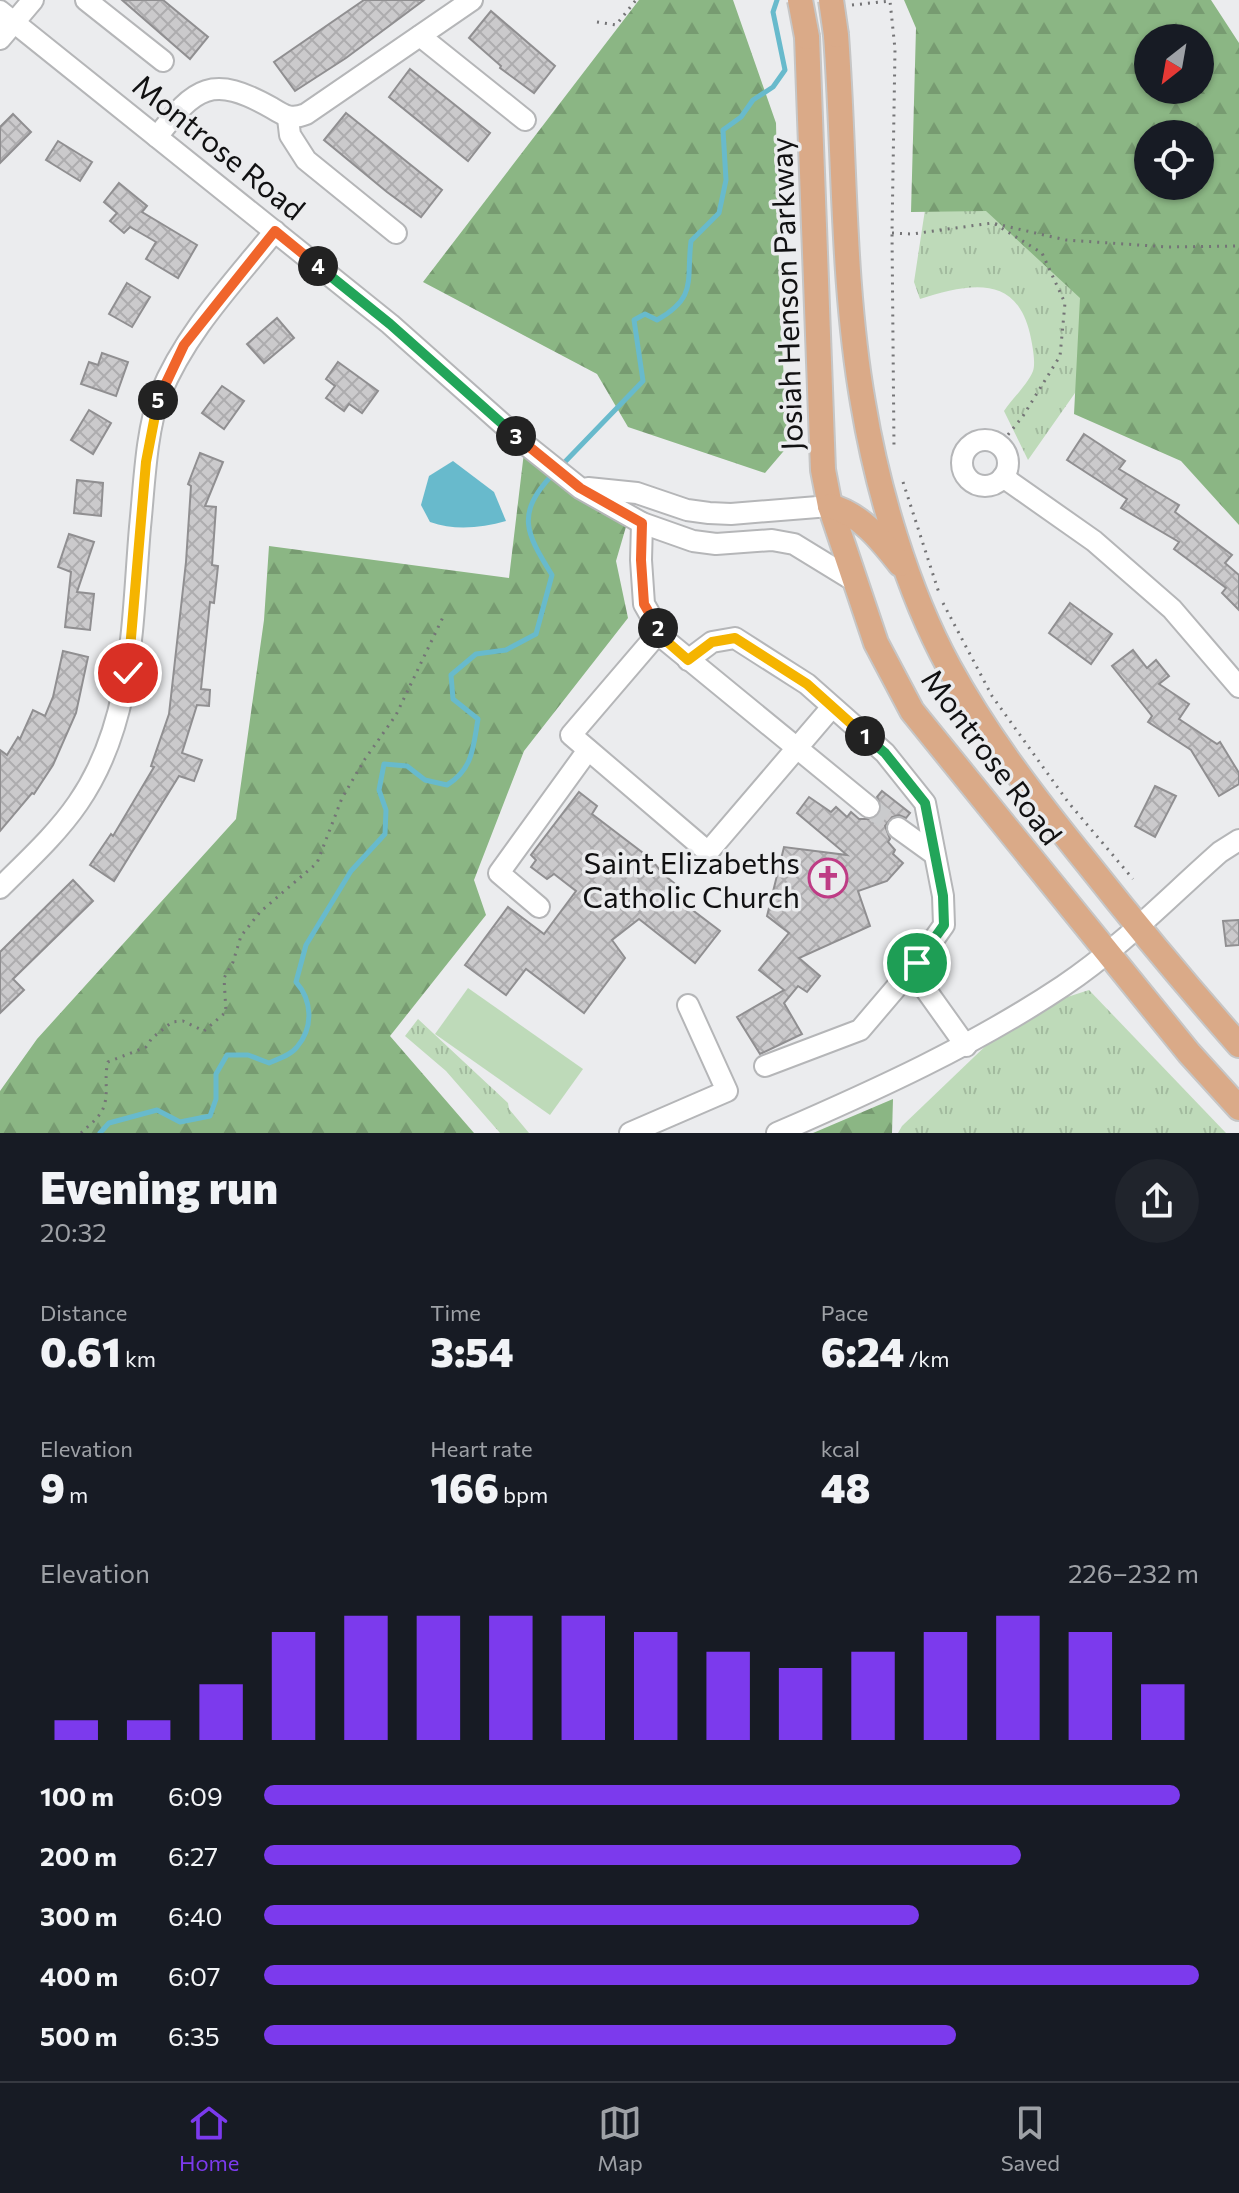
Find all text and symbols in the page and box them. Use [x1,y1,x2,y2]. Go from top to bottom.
north arrow [1134,24,1214,104]
map controls [1134,24,1214,200]
street label: Montrose Road [127,65,313,227]
button: locate [1134,120,1214,200]
street label: Josiah Henson Parkway [761,137,809,451]
pin: 4 [298,246,338,286]
text: 4 [311,252,325,279]
pin: 5 [138,380,178,420]
text: 5 [152,386,164,413]
pin: 3 [496,416,536,456]
text: 3 [510,422,522,449]
pin: 2 [638,608,678,648]
text: 2 [652,614,664,641]
pin [94,639,162,707]
icon: check [106,651,150,695]
street label: Montrose Road [915,661,1071,851]
pin: 1 [845,716,885,756]
text: 1 [860,722,870,749]
place label: Saint Elizabeths Catholic Church [582,843,800,914]
church icon: Saint Elizabeths Catholic Church [807,857,849,899]
pin [883,929,951,997]
icon: arrive [895,941,939,985]
text: Evening run [40,1159,278,1213]
button: share [1115,1159,1199,1243]
text: 20:32 [40,1216,107,1247]
text: Distance [40,1299,127,1326]
text: Time [430,1299,481,1326]
text: Pace [821,1299,868,1326]
text: 0.61 [40,1326,121,1375]
text: 3:54 [430,1326,514,1375]
text: 6:24 [821,1326,904,1375]
text: km [121,1345,156,1372]
text: /km [904,1345,949,1372]
text: Elevation [40,1435,133,1462]
text: Heart rate [430,1435,533,1462]
text: kcal [821,1435,860,1462]
text: 9 [40,1462,65,1511]
text: 166 [430,1462,499,1511]
text: 48 [821,1462,871,1511]
text: m [65,1481,88,1508]
text: bpm [499,1481,548,1508]
text: Elevation [40,1557,150,1588]
text: 226–232 m [1068,1557,1199,1588]
text: 100 m [40,1780,114,1811]
text: 6:09 [168,1780,223,1811]
text: 200 m [40,1840,117,1871]
text: 6:27 [168,1840,218,1871]
text: 300 m [40,1900,117,1931]
text: 6:40 [168,1900,222,1931]
text: 400 m [40,1960,118,1991]
text: 6:07 [168,1960,221,1991]
text: 500 m [40,2020,117,2051]
text: 6:35 [168,2020,220,2051]
tab: Home [179,2101,239,2176]
tab: Map [597,2101,643,2176]
tab: Saved [1001,2101,1060,2176]

